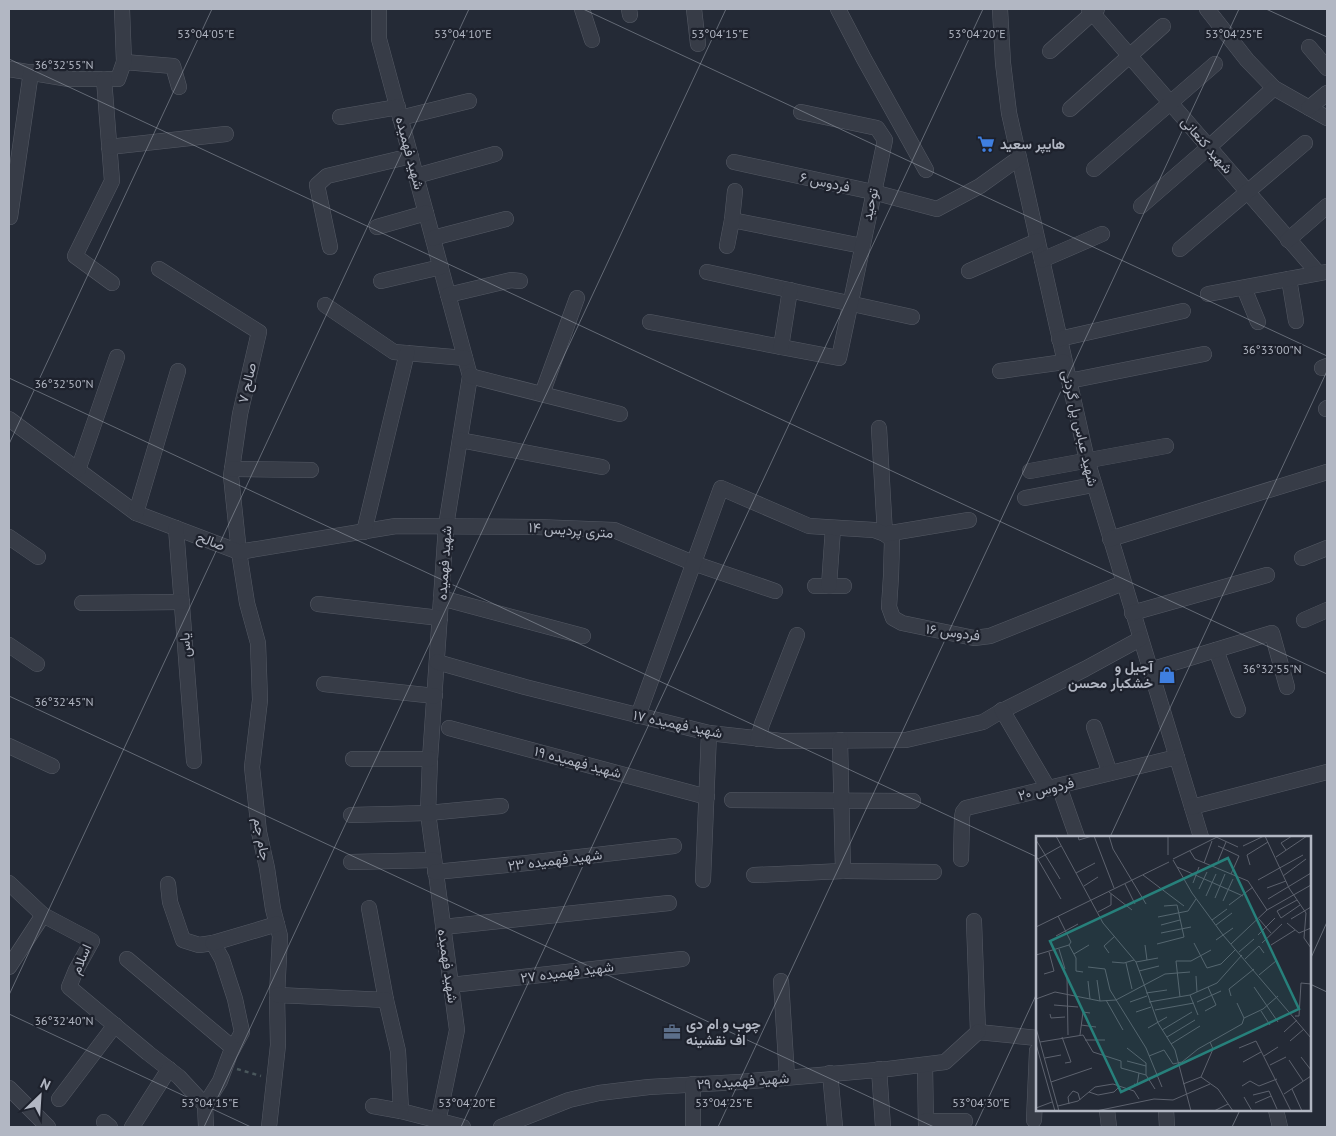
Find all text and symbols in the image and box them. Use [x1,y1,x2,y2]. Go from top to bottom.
text: 53°04'05"E [177,26,235,41]
text: 53°04'10"E [434,26,492,41]
text: 53°04'15"E [691,26,749,41]
text: 53°04'20"E [948,26,1006,41]
text: 53°04'25"E [1205,26,1263,41]
text: 36°32'55"N [34,57,94,72]
street label: شهید کنعانی [1177,113,1237,177]
street label: شهید فهمیده [392,115,428,191]
supermarket icon: هایپر سعید [976,134,996,154]
place label: هایپر سعید [1000,135,1065,154]
street label: فردوس ۶ [798,168,852,196]
street label: توحید [858,186,882,222]
text: 36°33'00"N [1242,342,1302,357]
street label: صالح ۷ [234,361,262,405]
street label: شهید عباس پل گردنی [1057,368,1102,488]
text: 36°32'50"N [34,376,94,391]
street label: ۱۴ متری پردیس [528,518,614,543]
street label: شهید فهمیده [432,525,456,601]
street label: صالح [193,527,228,557]
street label: فردوس ۱۶ [925,619,981,645]
street label: یاس [175,632,195,658]
place label: آجیل و خشکبار محسن [1068,658,1154,692]
text: 36°32'55"N [1242,661,1302,676]
shop icon: آجیل و خشکبار محسن [1157,665,1177,685]
text: 36°32'45"N [34,694,94,709]
street label: شهید فهمیده ۱۷ [632,706,724,742]
street label: شهید فهمیده ۱۹ [533,742,623,782]
street label: فردوس ۲۰ [1016,773,1076,805]
street label: جام جم [249,816,275,862]
inset map [1036,836,1311,1111]
street label: شهید فهمیده ۲۳ [507,845,603,875]
street label: شهید فهمیده [434,928,462,1004]
street label: اسلام [66,941,96,977]
street label: شهید فهمیده ۲۷ [519,957,615,987]
text: 36°32'40"N [34,1013,94,1028]
place label: چوب و ام دی اف نقشینه [686,1015,761,1049]
office icon: چوب و ام دی اف نقشینه [662,1022,682,1042]
street label: شهید فهمیده ۲۹ [696,1069,790,1093]
north arrow [15,1071,65,1121]
text: N [38,1074,53,1094]
text: 53°04'15"E [181,1095,239,1110]
text: 53°04'20"E [438,1095,496,1110]
text: 53°04'25"E [695,1095,753,1110]
text: 53°04'30"E [952,1095,1010,1110]

